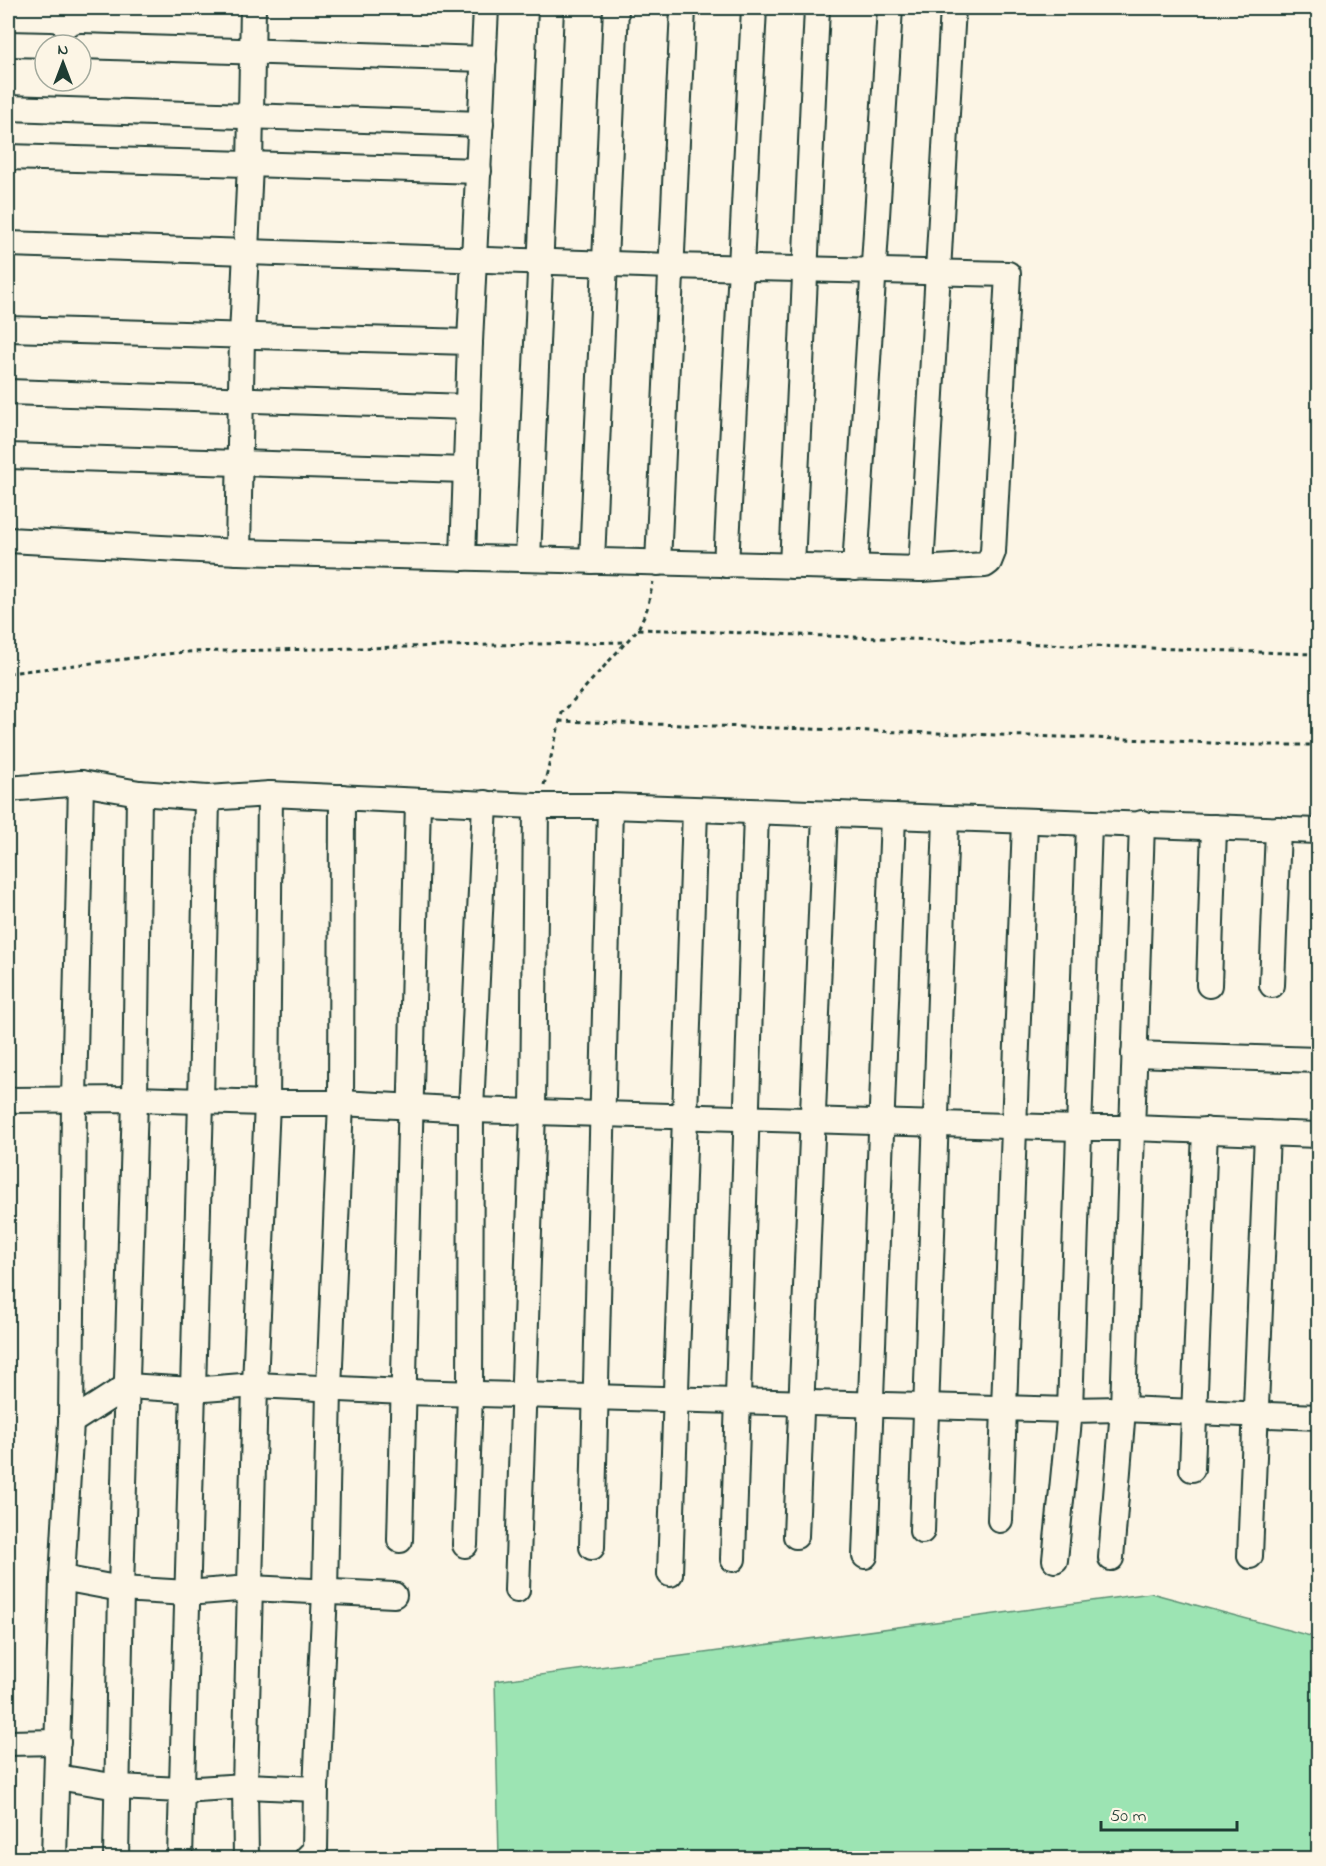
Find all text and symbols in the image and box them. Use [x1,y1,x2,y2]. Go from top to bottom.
north arrow [33,33,93,93]
text: N [58,38,69,62]
scale bar [1101,1794,1238,1832]
text: 50 m [1110,1804,1147,1830]

